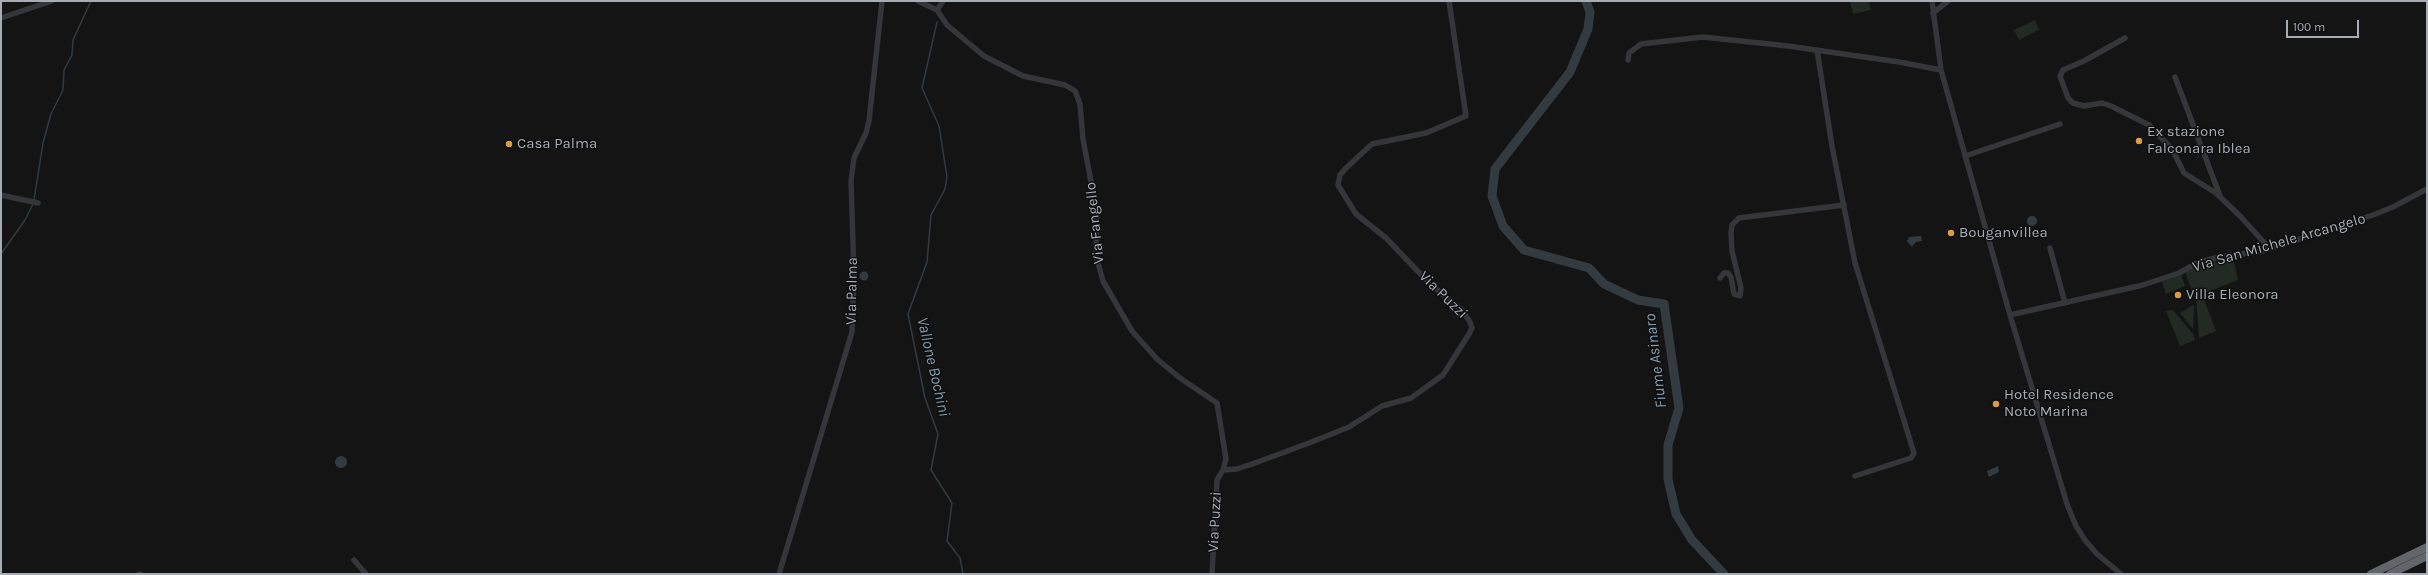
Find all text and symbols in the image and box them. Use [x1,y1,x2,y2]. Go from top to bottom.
scale bar [2288,12,2361,38]
text: 100 m [2293,20,2325,34]
place label: Ex stazione Falconara Iblea [2147,123,2251,158]
place label: Casa Palma [517,135,597,153]
marker: Ex stazione Falconara Iblea [2134,136,2144,146]
marker: Casa Palma [504,139,514,149]
street label: Via Fangello [1082,181,1108,265]
street label: Via San Michele Arcangelo [2190,210,2368,276]
place label: Bouganvillea [1959,224,2048,242]
marker: Bouganvillea [1946,228,1956,238]
street label: Via Palma [842,257,862,325]
street label: Via Puzzi [1415,267,1471,323]
place label: Villa Eleonora [2186,286,2279,304]
marker: Villa Eleonora [2173,290,2183,300]
water label: Fiume Asinaro [1641,313,1671,409]
water label: Vallone Bochini [912,315,954,419]
place label: Hotel Residence Noto Marina [2004,386,2114,421]
marker: Hotel Residence Noto Marina [1991,399,2001,409]
street label: Via Puzzi [1204,491,1226,553]

